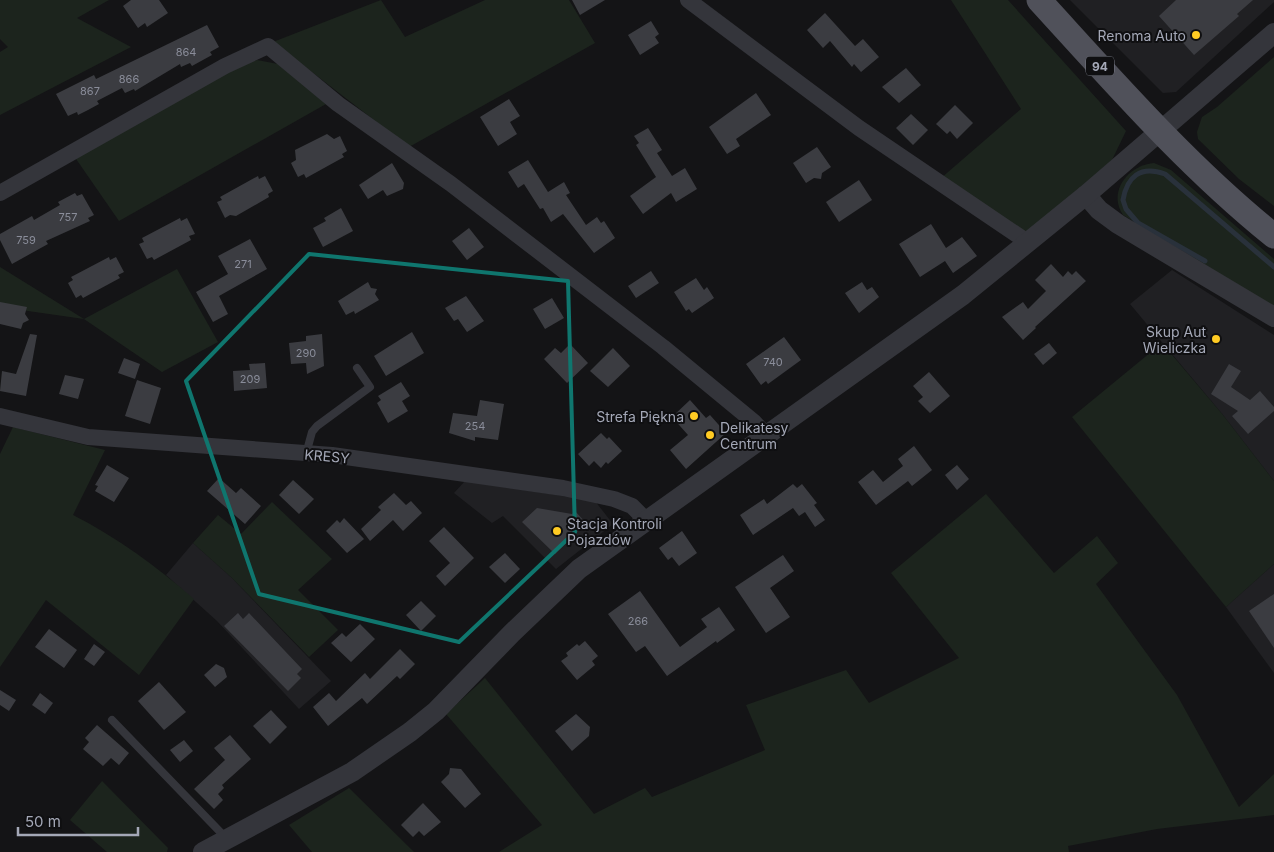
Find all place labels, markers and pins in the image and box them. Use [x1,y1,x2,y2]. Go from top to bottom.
place label: Renoma Auto [1098,27,1186,44]
marker: Renoma Auto [1190,29,1202,41]
place label: Skup Aut Wieliczka [1143,323,1206,356]
marker: Skup Aut Wieliczka [1210,333,1222,345]
place label: Strefa Piękna [596,408,684,425]
marker: Strefa Piękna [688,410,700,422]
place label: Delikatesy Centrum [720,419,789,452]
marker: Delikatesy Centrum [704,429,716,441]
place label: Stacja Kontroli Pojazdów [567,515,662,548]
marker: Stacja Kontroli Pojazdów [551,525,563,537]

